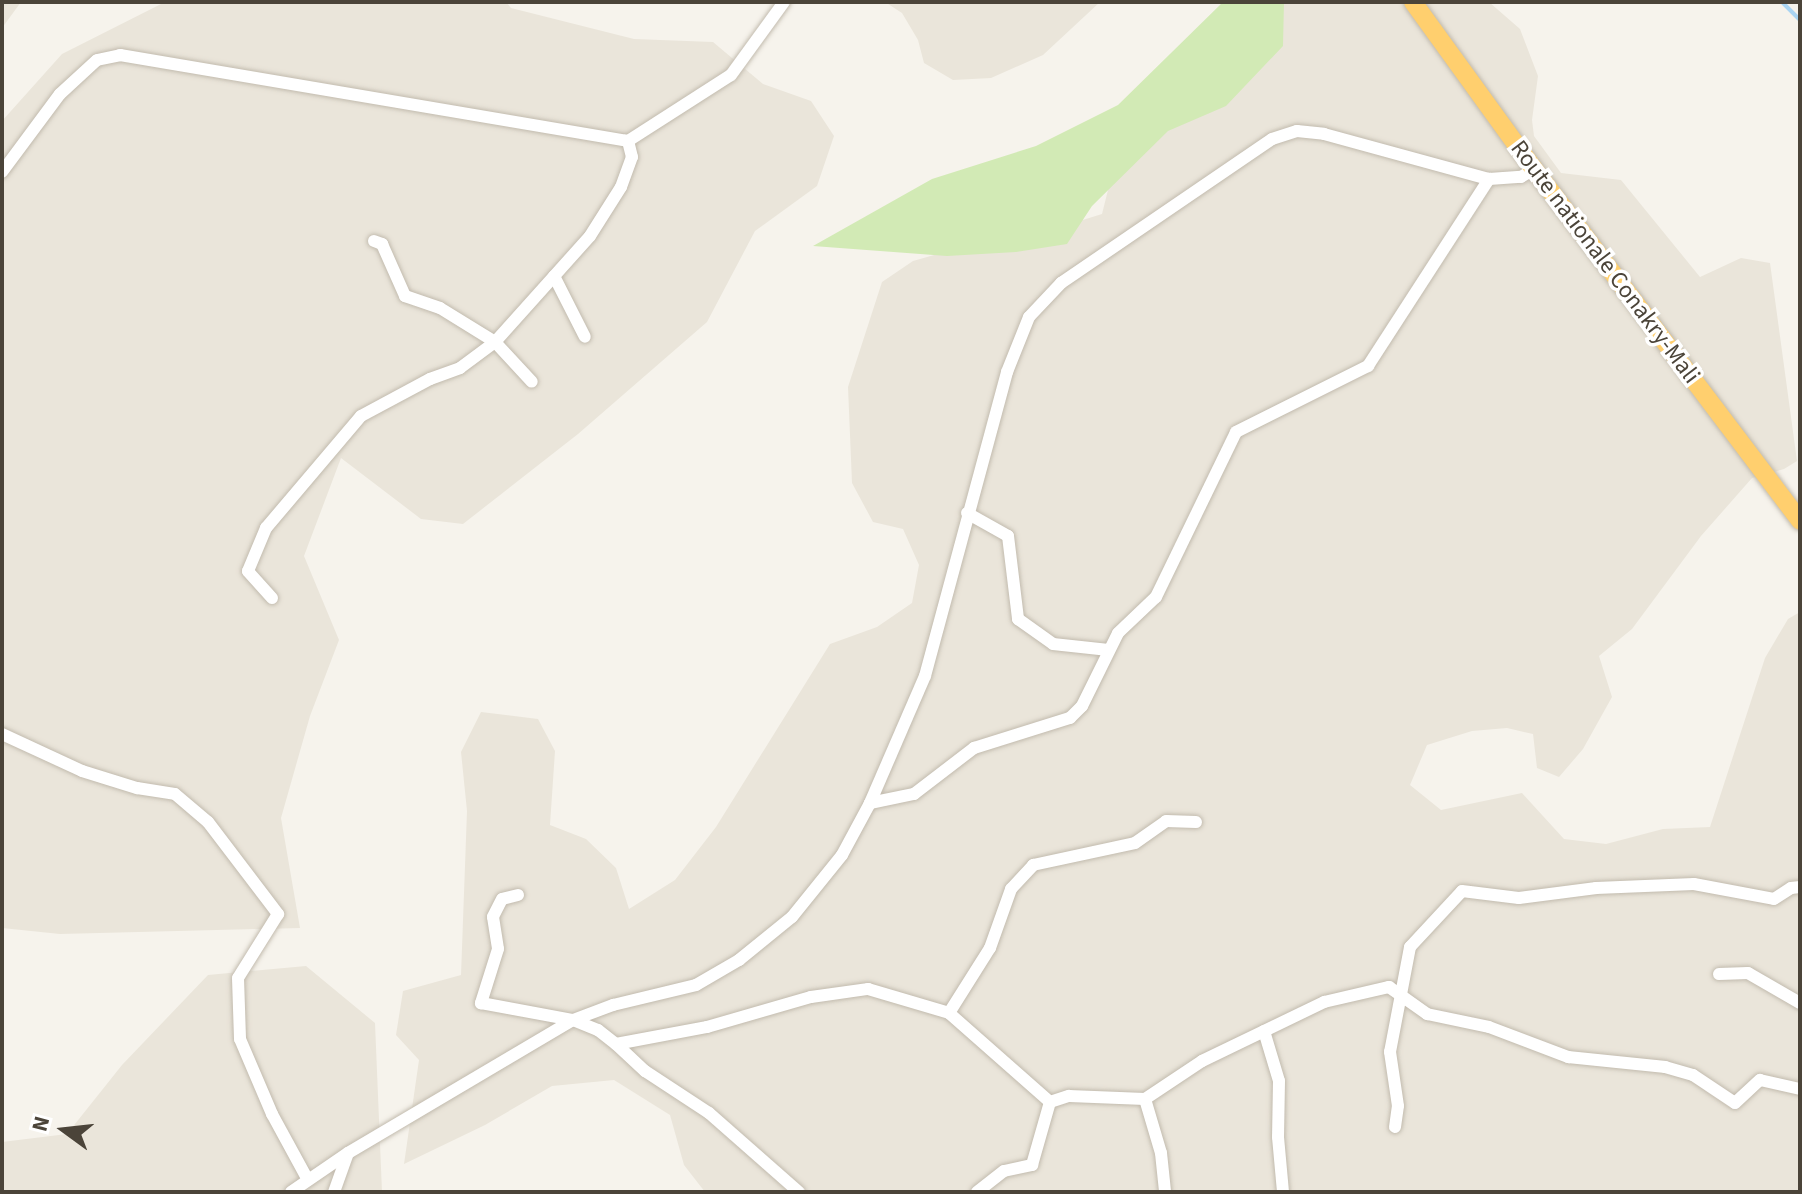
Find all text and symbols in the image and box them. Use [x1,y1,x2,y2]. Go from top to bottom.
street label: Route nationale Conakry-Mali [1504,135,1706,389]
north arrow [24,1090,104,1170]
text: N [23,1113,58,1135]

